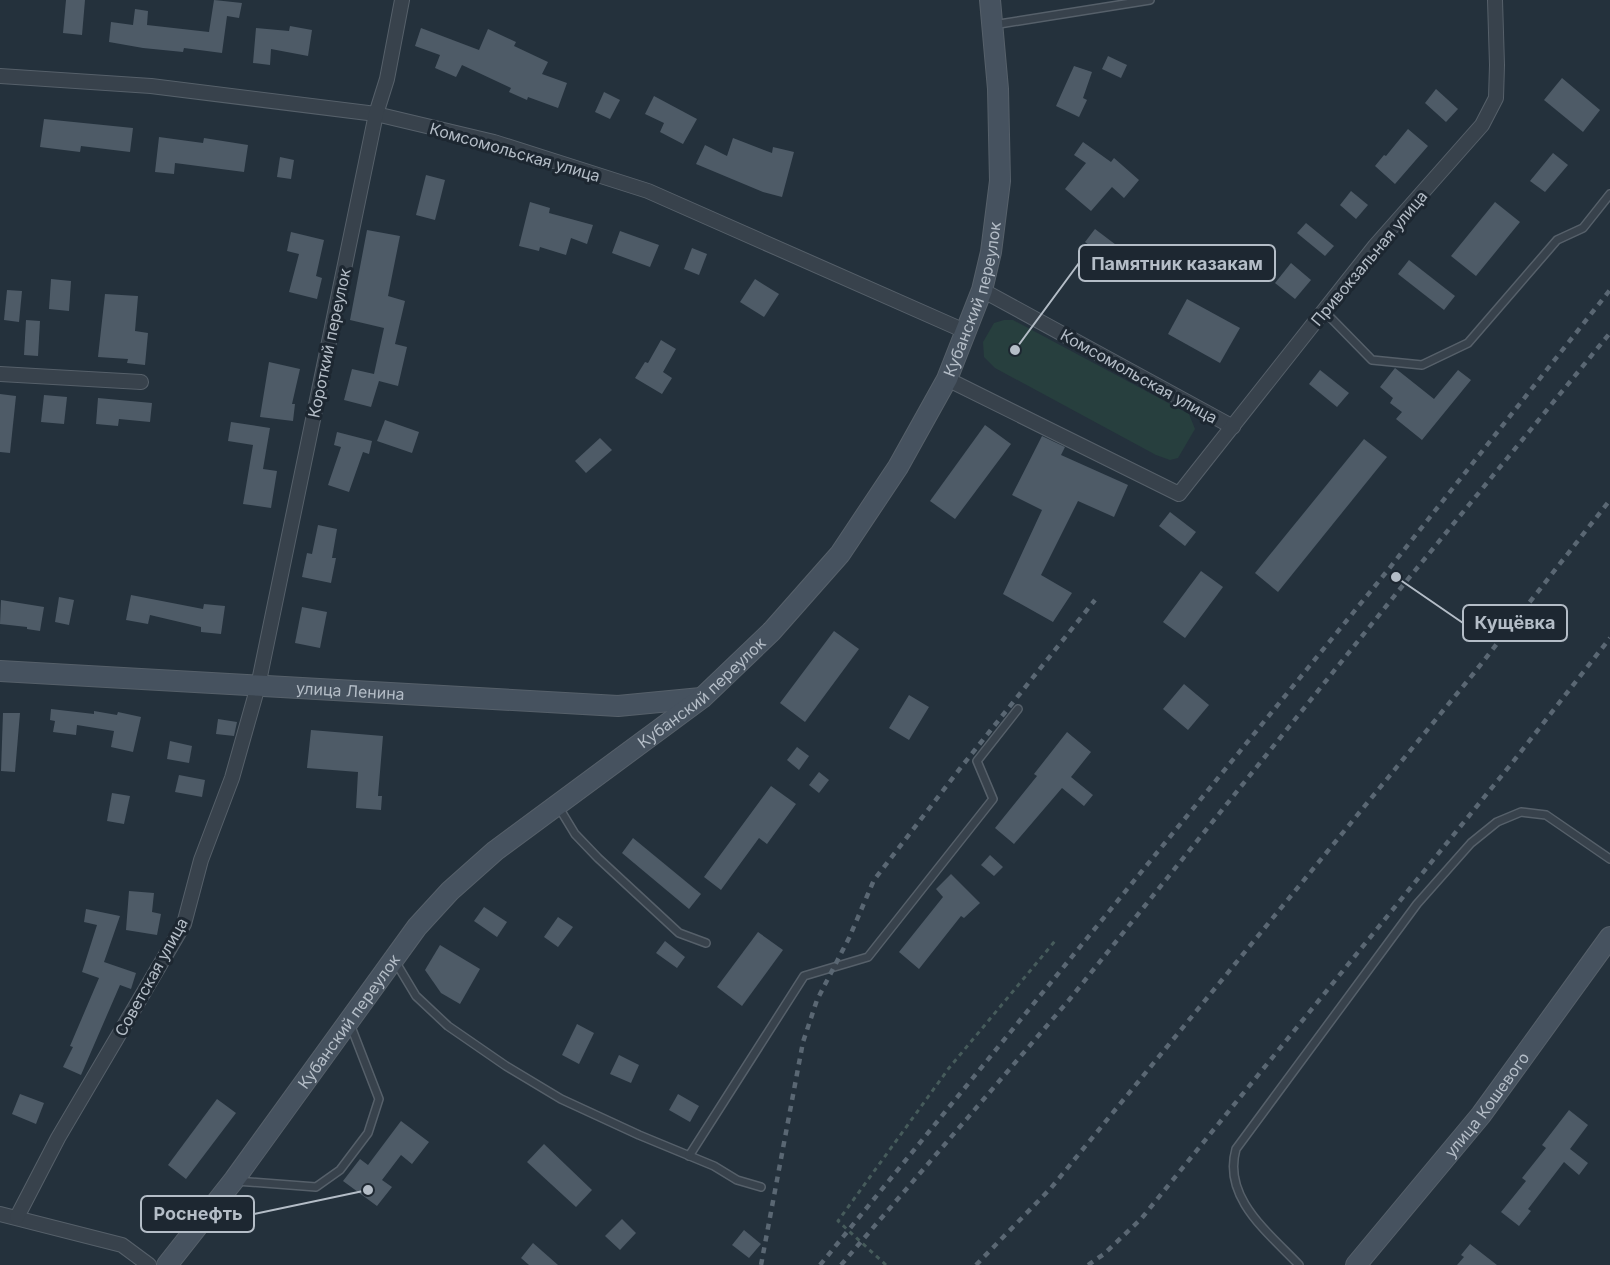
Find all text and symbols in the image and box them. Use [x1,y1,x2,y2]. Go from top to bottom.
street label: Комсомольская улица [427,118,603,186]
street label: Привокзальная улица [1307,186,1431,330]
street label: Кубанский переулок [939,220,1005,380]
callout: Памятник казакам [1079,245,1275,281]
text: Памятник казакам [1091,253,1263,274]
street label: Короткий переулок [303,266,355,420]
street label: Комсомольская улица [1057,324,1221,428]
callout: Кущёвка [1463,605,1567,641]
text: Кущёвка [1475,612,1555,633]
street label: Кубанский переулок [634,633,770,752]
street label: улица Ленина [296,678,405,704]
street label: Советская улица [110,914,192,1040]
street label: Кубанский переулок [293,950,404,1093]
street label: улица Кошевого [1440,1048,1533,1161]
callout: Роснефть [141,1196,254,1232]
text: Роснефть [153,1203,243,1224]

